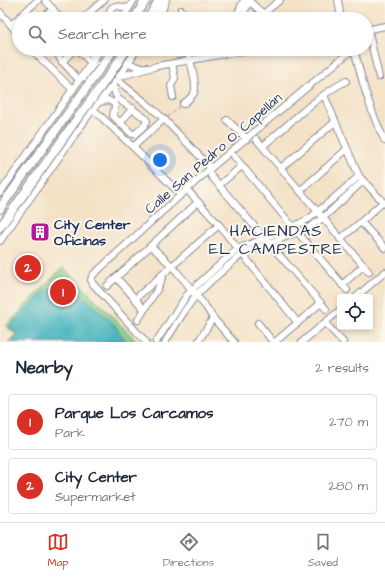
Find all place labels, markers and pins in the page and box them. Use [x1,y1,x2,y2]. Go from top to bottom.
place label: City Center Oficinas [54,215,131,251]
building icon: City Center Oficinas [29,221,51,243]
pin: 2 [15,253,41,283]
pin: 1 [50,277,76,307]

